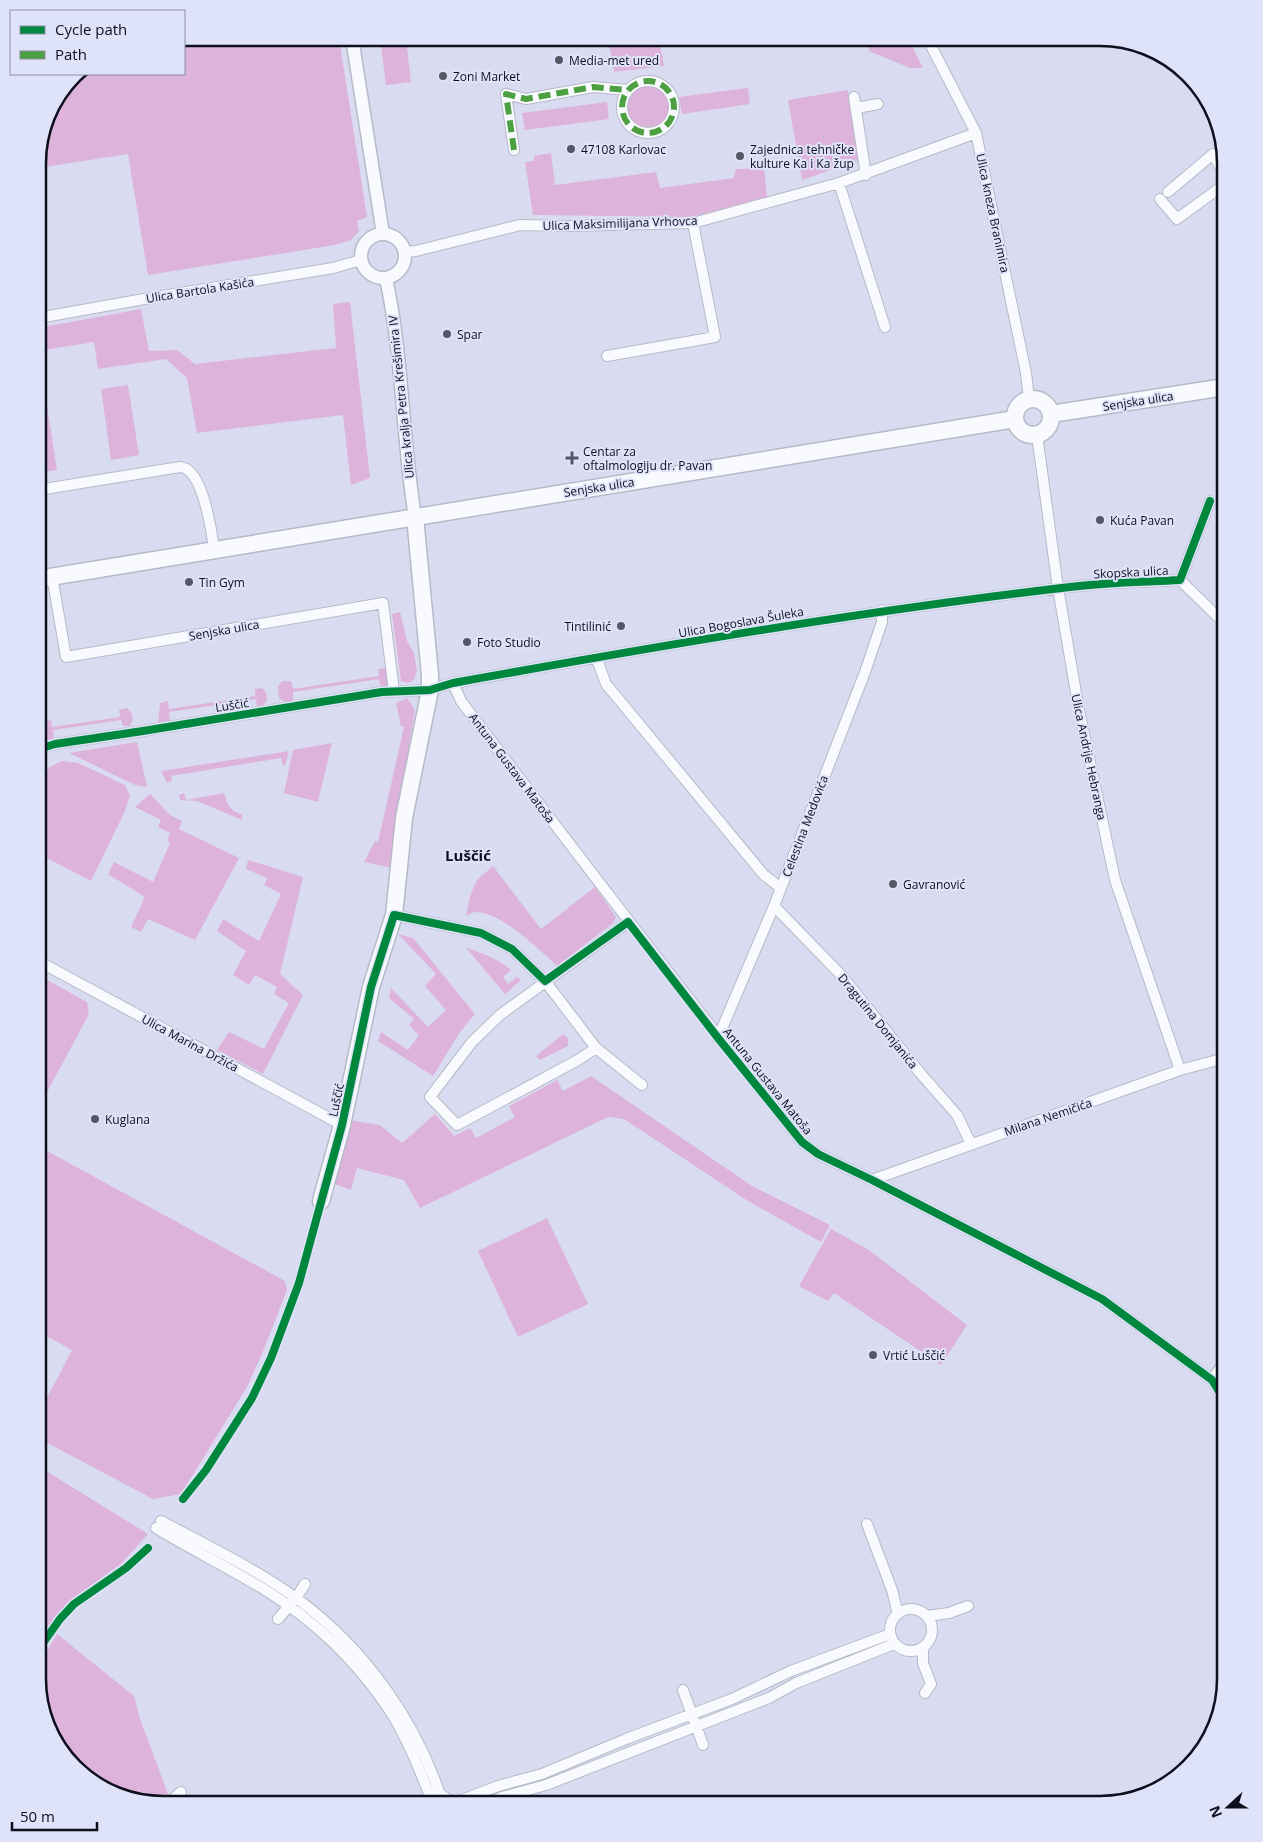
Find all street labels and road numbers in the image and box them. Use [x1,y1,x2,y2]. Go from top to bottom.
street label: Ulica kneza Branimira [972,152,1014,274]
street label: Ulica Maksimilijana Vrhovca [542,212,698,234]
street label: Ulica Bartola Kašića [145,273,255,307]
street label: Ulica kralja Petra Krešimira IV [384,314,418,479]
street label: Senjska ulica [1101,387,1175,415]
street label: Senjska ulica [562,473,636,501]
street label: Skopska ulica [1093,562,1169,582]
street label: Ulica Bogoslava Šuleka [677,603,805,641]
street label: Senjska ulica [187,615,261,645]
street label: Ulica Andrije Hebranga [1067,692,1111,822]
street label: Luščić [214,694,250,716]
street label: Antuna Gustava Matoša [465,710,559,826]
street label: Celestina Medovića [778,773,832,879]
street label: Dragutina Domjanića [834,970,922,1072]
street label: Ulica Marina Držića [139,1010,241,1076]
street label: Antuna Gustava Matoša [719,1024,817,1138]
street label: Luščić [324,1081,348,1118]
street label: Milana Nemičića [1002,1094,1094,1140]

